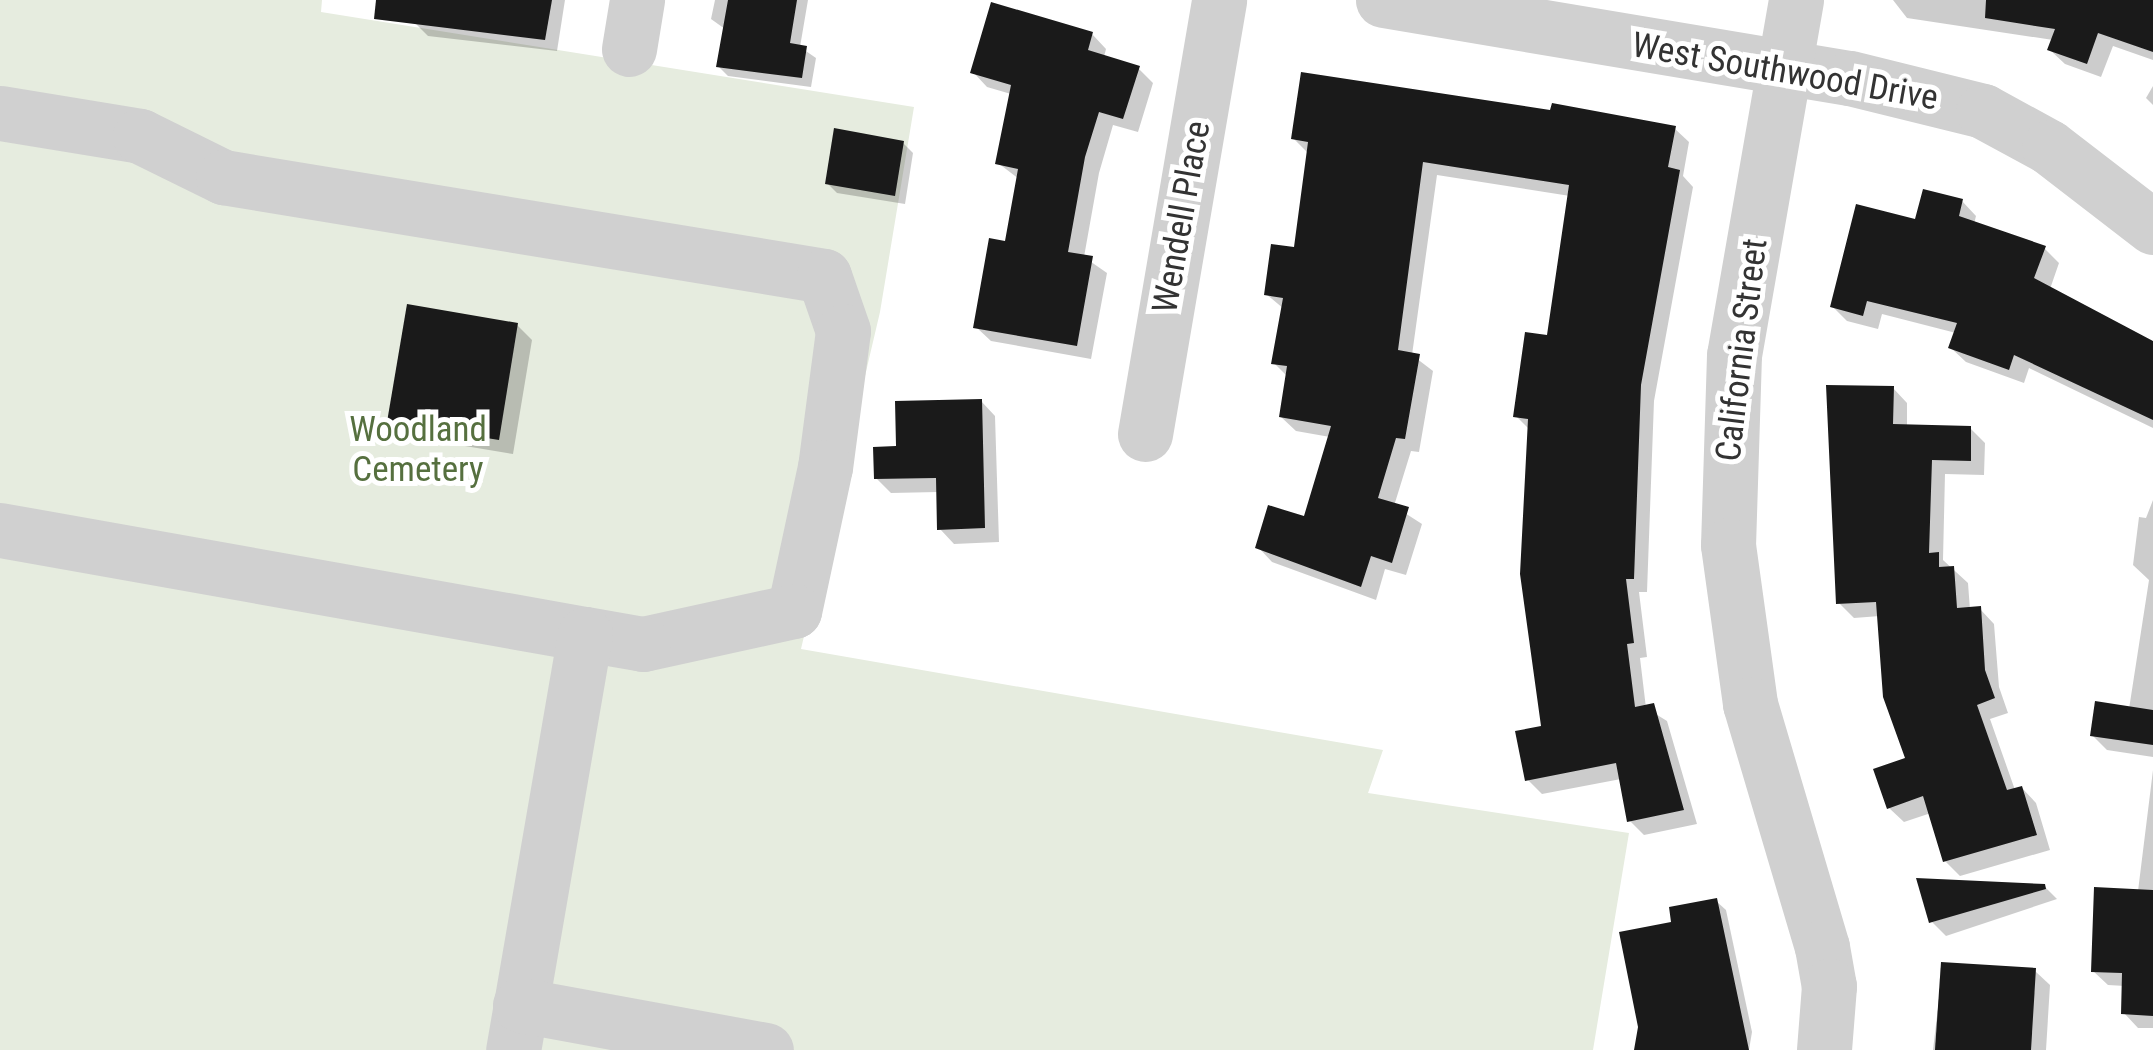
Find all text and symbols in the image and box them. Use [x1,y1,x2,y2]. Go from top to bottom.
street label: West Southwood Drive [1629,24,1941,120]
street label: Wendell Place [1144,118,1220,316]
street label: California Street [1708,236,1776,464]
park label: Woodland Cemetery [349,409,487,491]

